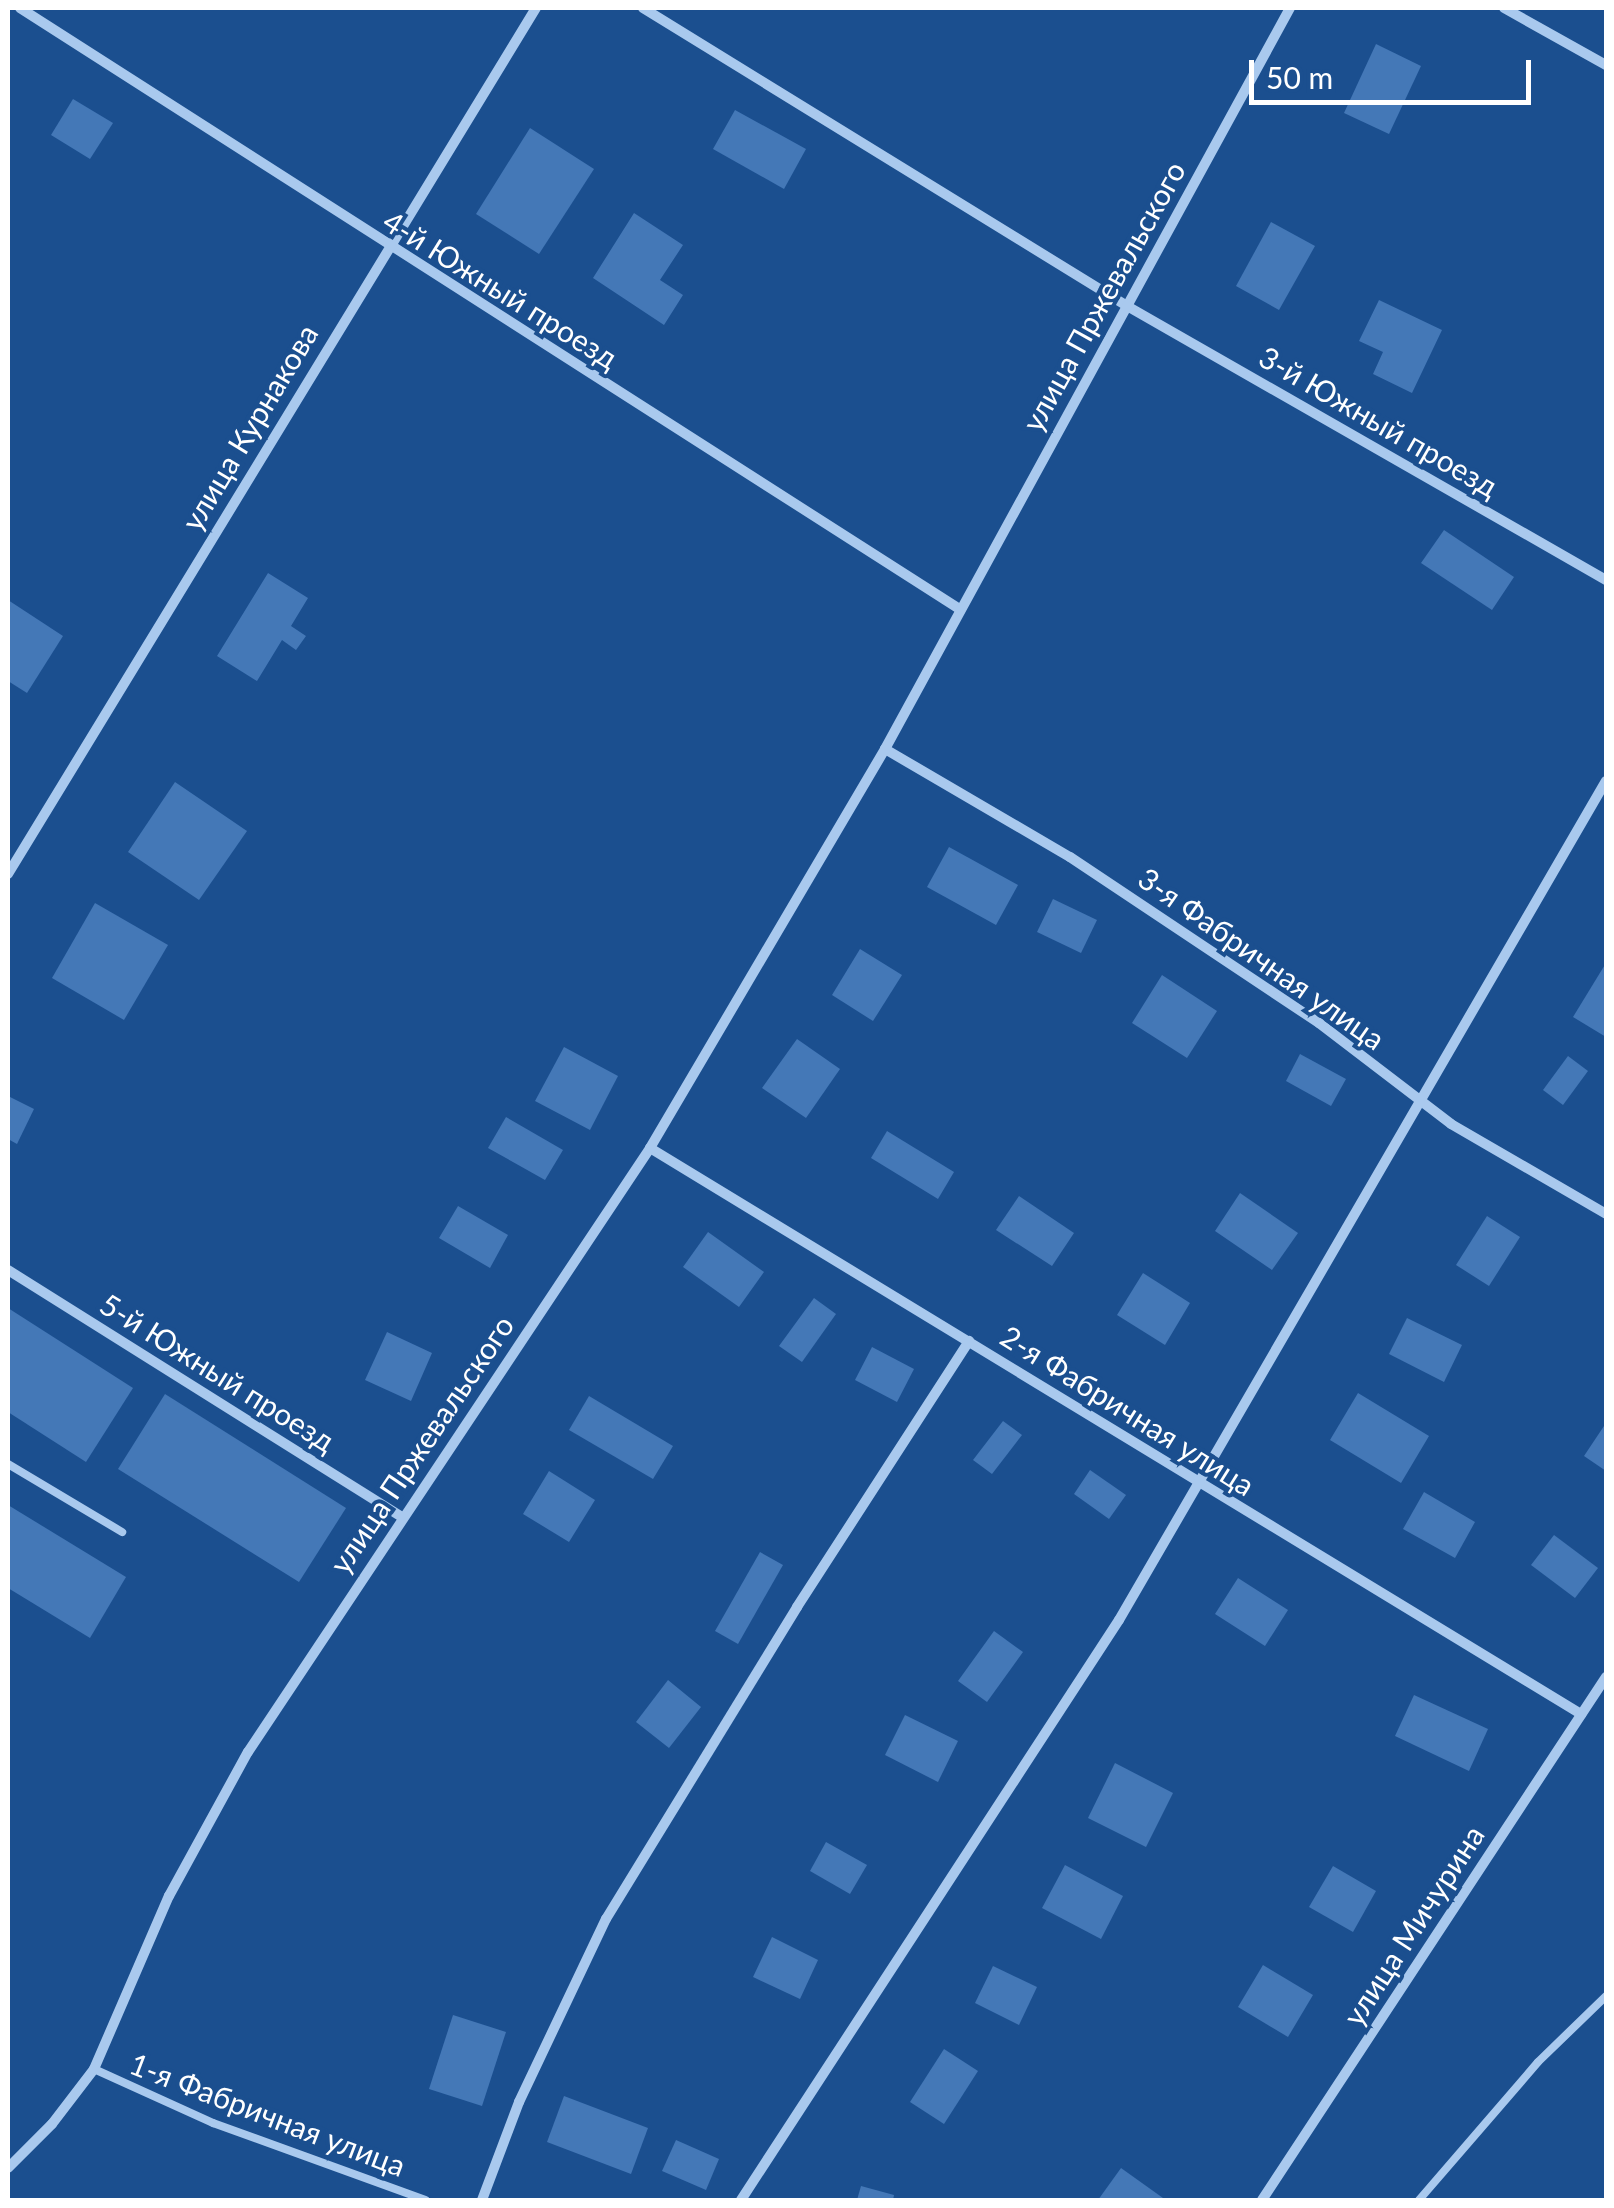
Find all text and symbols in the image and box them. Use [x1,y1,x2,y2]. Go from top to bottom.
scale bar [1254,40,1536,102]
text: 50 m [1266,59,1333,95]
street label: улица Пржевальского [1014,155,1192,437]
street label: 4-й Южный проезд [377,202,625,376]
street label: улица Курнакова [173,317,325,537]
street label: 3-й Южный проезд [1253,338,1505,504]
street label: 3-я Фабричная улица [1132,859,1392,1057]
street label: 5-й Южный проезд [94,1285,342,1459]
street label: улица Пржевальского [321,1308,521,1580]
street label: 2-я Фабричная улица [995,1317,1261,1503]
street label: улица Мичурина [1335,1818,1491,2032]
street label: 1-я Фабричная улица [125,2045,411,2183]

